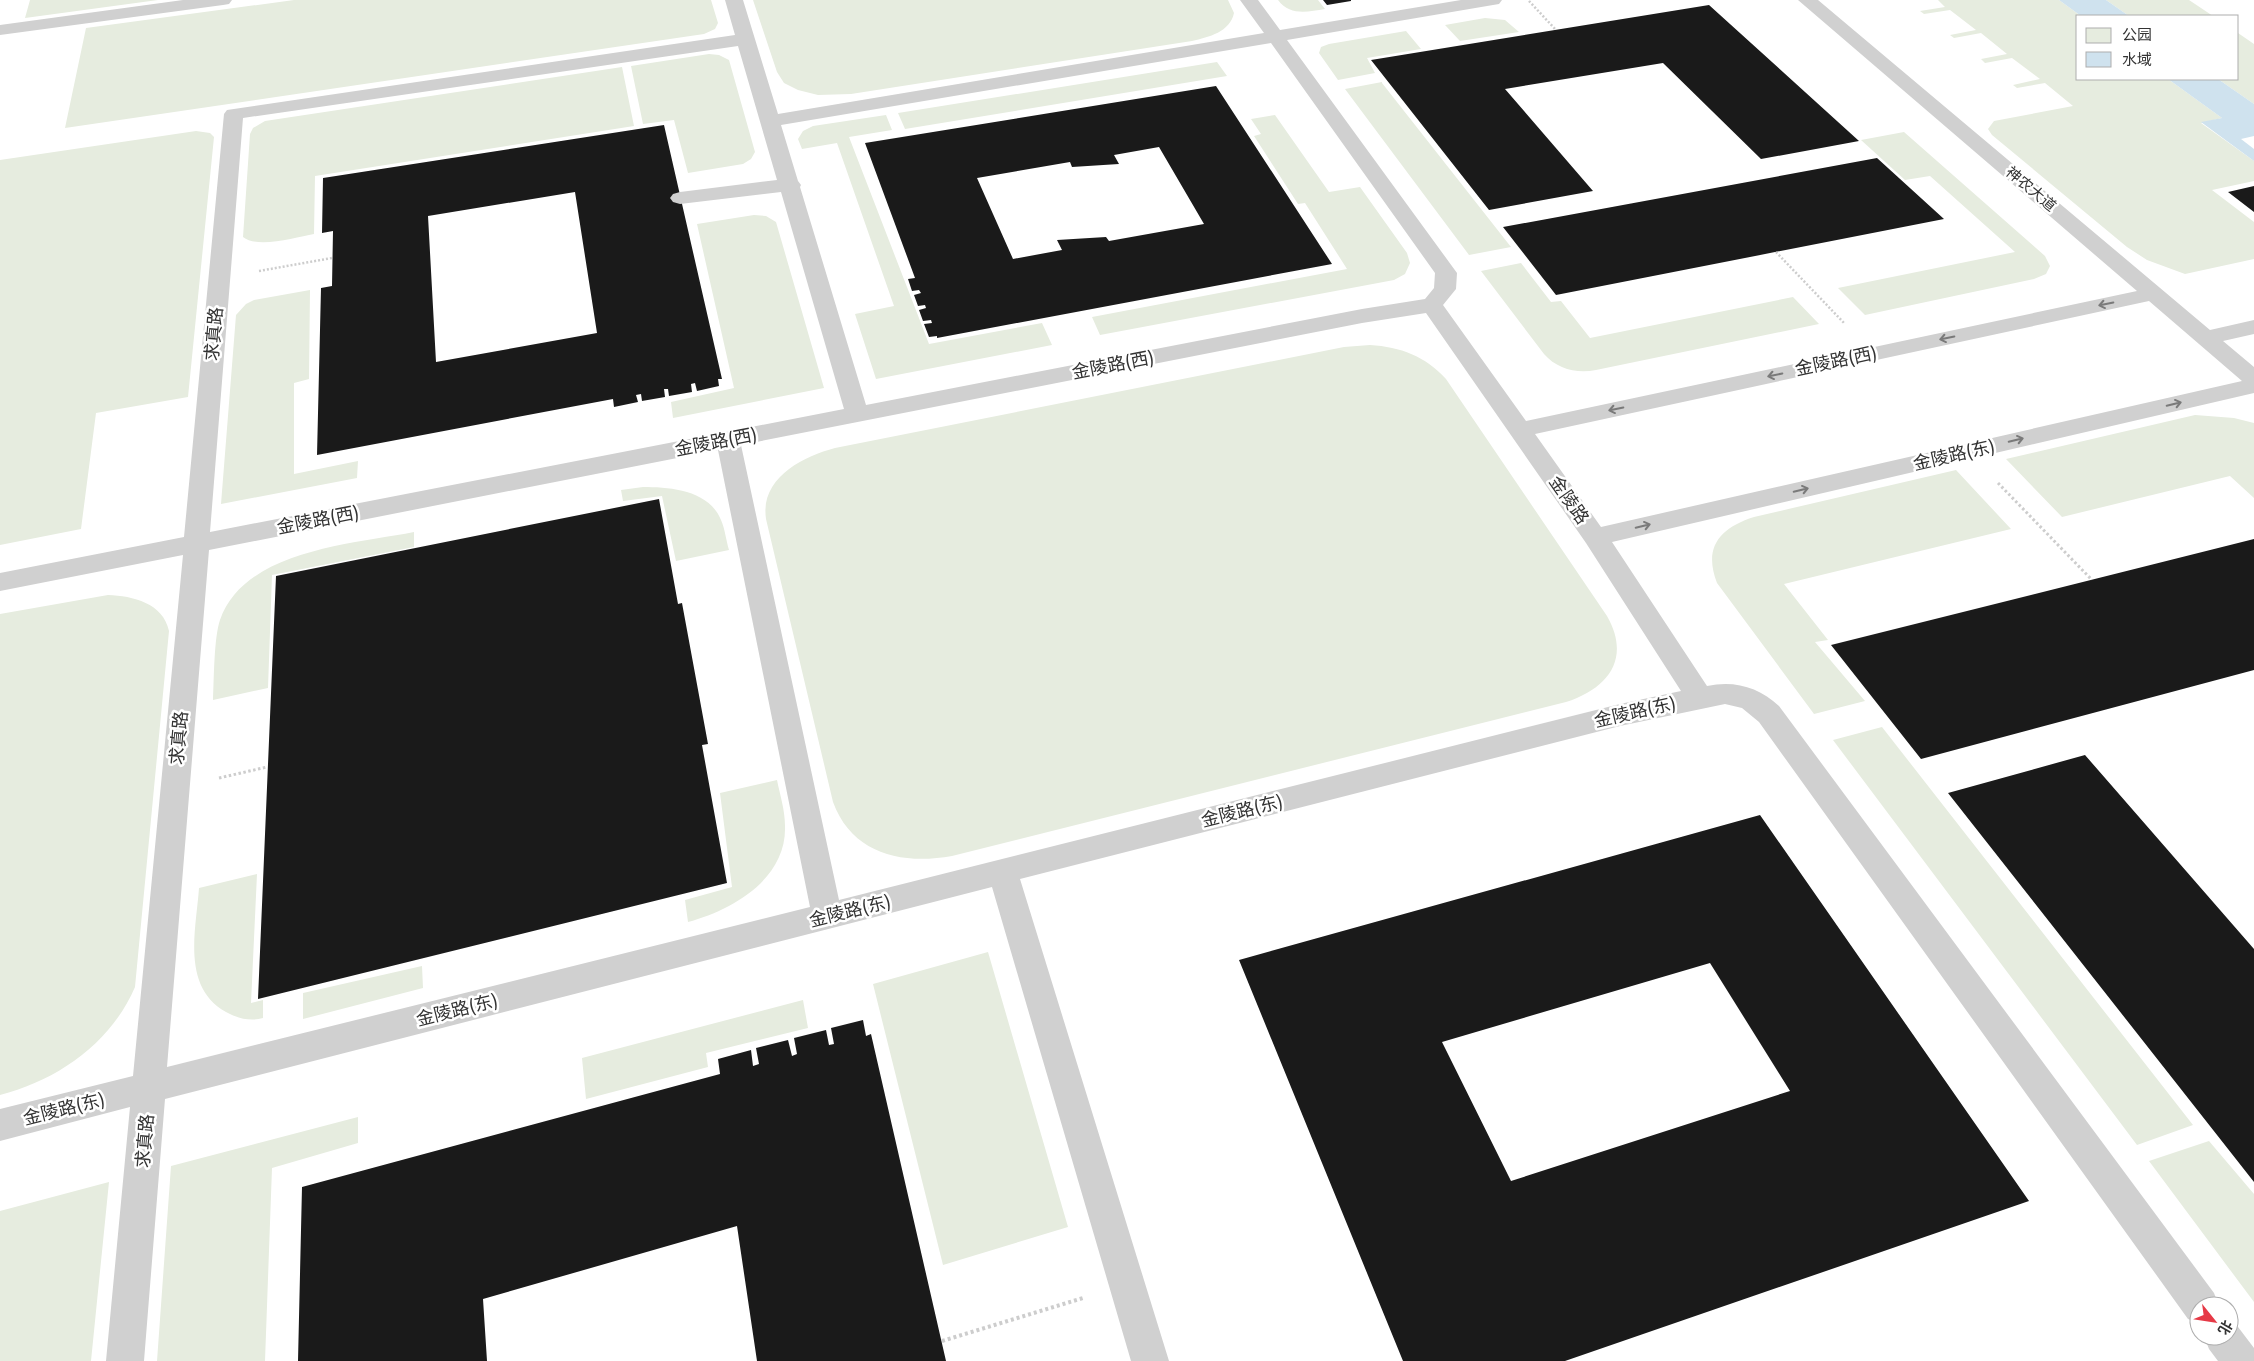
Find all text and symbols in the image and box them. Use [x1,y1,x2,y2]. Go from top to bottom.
legend [2076,15,2239,80]
text: 公园 [2122,24,2152,46]
text: 水域 [2122,49,2152,71]
street label: 神农大道 [2001,161,2061,217]
one-way arrow [2098,300,2114,309]
street label: 求真路 [199,306,229,362]
one-way arrow [1939,334,1955,343]
street label: 金陵路(西) [1793,340,1879,382]
street label: 金陵路(西) [1070,344,1156,386]
one-way arrow [1767,371,1783,380]
one-way arrow [2166,399,2182,408]
one-way arrow [1608,405,1624,414]
street label: 金陵路(西) [673,421,759,463]
street label: 金陵路(东) [1911,433,1997,477]
one-way arrow [2008,435,2024,444]
street label: 金陵路 [1543,470,1595,530]
one-way arrow [1793,485,1809,494]
street label: 金陵路(西) [275,499,361,541]
one-way arrow [1634,521,1650,530]
street label: 金陵路(东) [1592,690,1678,734]
street label: 求真路 [164,710,194,766]
street label: 金陵路(东) [1199,788,1285,834]
street label: 金陵路(东) [807,888,893,934]
street label: 金陵路(东) [414,987,500,1033]
street label: 金陵路(东) [21,1086,107,1132]
street label: 求真路 [130,1113,160,1169]
north arrow [2189,1296,2239,1346]
text: 北 [2213,1316,2237,1339]

